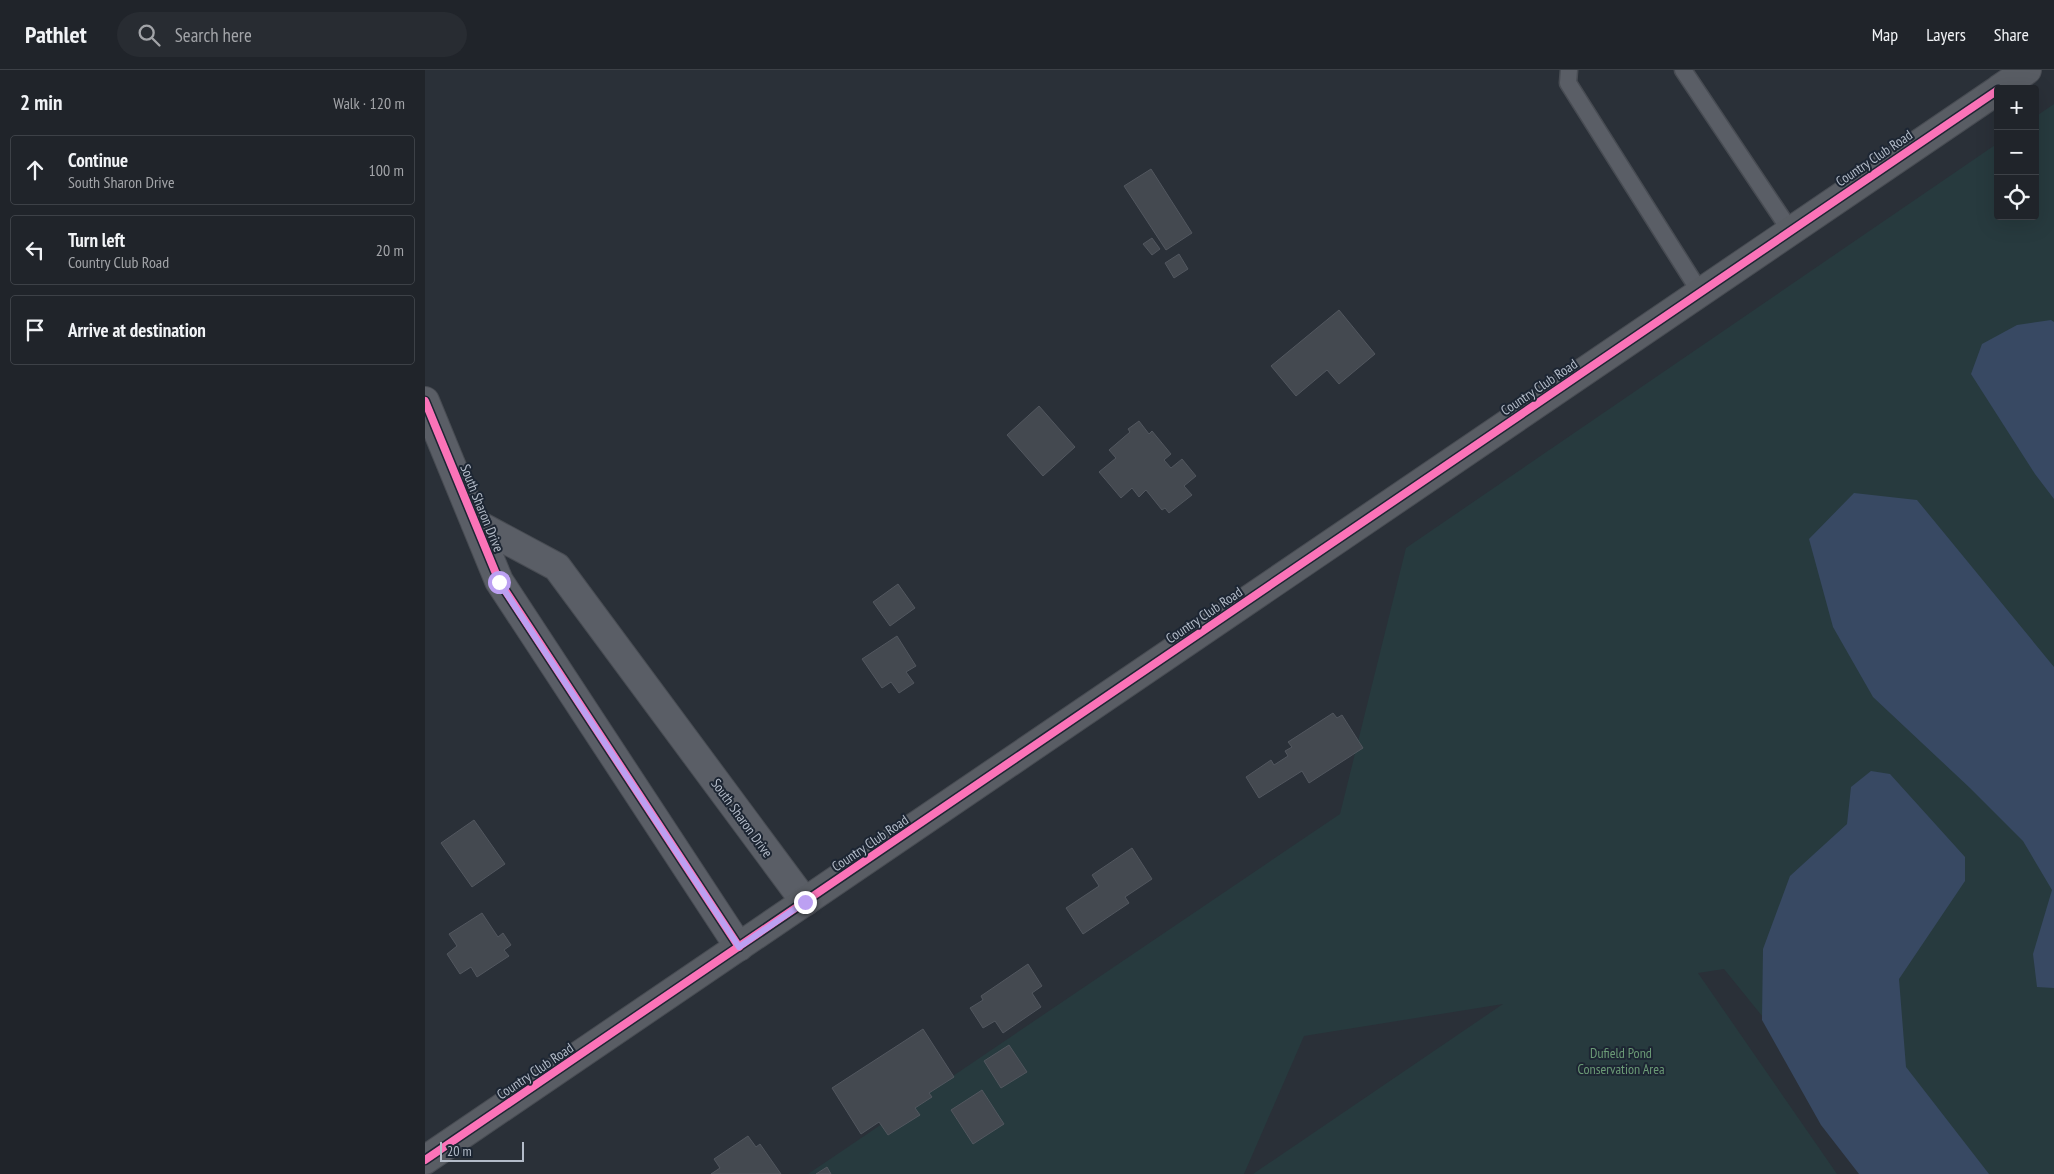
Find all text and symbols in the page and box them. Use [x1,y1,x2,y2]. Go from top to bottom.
search box [117,12,467,57]
text: Pathlet [25,19,87,50]
icon: search [135,21,163,49]
text: Search here [175,23,252,47]
text: Map [1872,23,1898,46]
text: Layers [1926,23,1966,46]
text: Share [1994,23,2029,46]
map controls [1994,85,2039,220]
button: + [1994,85,2039,130]
text: 2 min [20,89,62,116]
text: Walk · 120 m [333,93,405,113]
street label: Country Club Road [1832,126,1916,190]
button: − [1994,130,2039,175]
text: Continue [68,148,128,172]
icon: ahead [21,156,49,184]
text: 100 m [369,160,404,180]
text: South Sharon Drive [68,172,175,192]
button: locate [1994,175,2039,220]
text: Turn left [68,228,125,252]
icon: left [21,236,49,264]
text: 20 m [376,240,404,260]
text: Country Club Road [68,252,169,272]
icon: arrive [21,316,49,344]
text: Arrive at destination [68,318,206,342]
street label: Country Club Road [1497,355,1581,419]
street label: South Sharon Drive [456,461,508,555]
route start [488,571,511,594]
street label: Country Club Road [1162,583,1246,647]
street label: South Sharon Drive [707,775,777,861]
street label: Country Club Road [828,811,912,875]
route end [794,891,817,914]
street label: Country Club Road [493,1039,577,1103]
park label: Dufield Pond Conservation Area [1577,1044,1665,1078]
scale bar [440,1139,524,1162]
text: 20 m [447,1142,472,1160]

